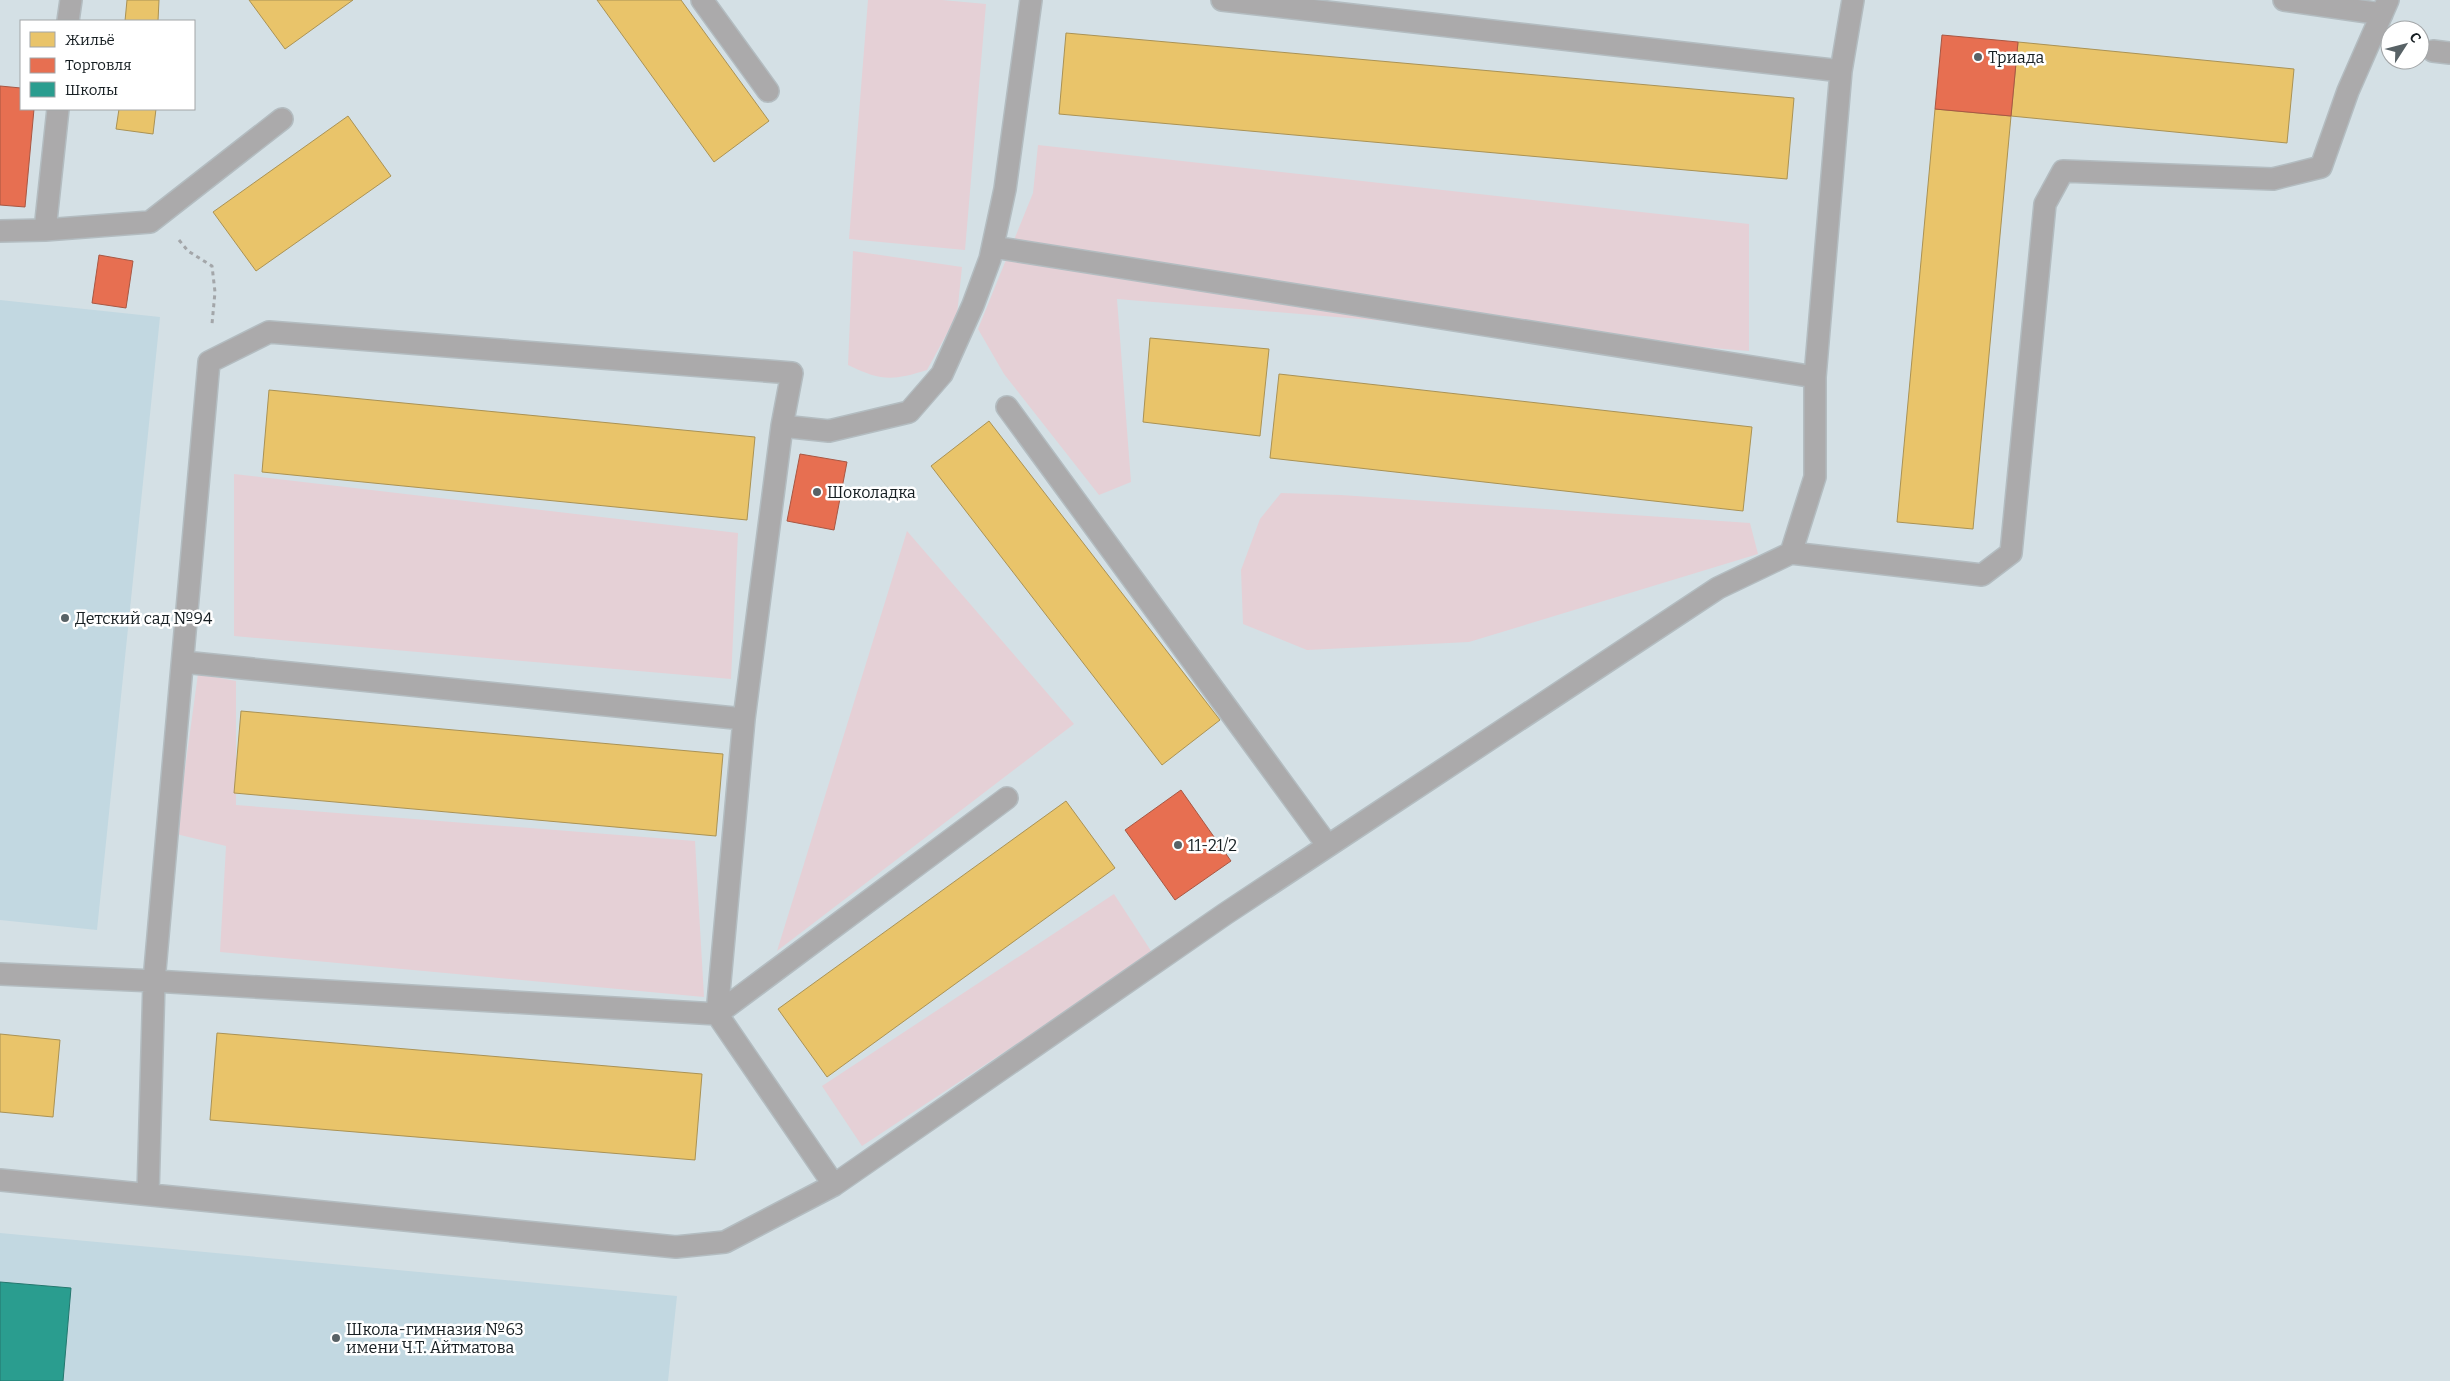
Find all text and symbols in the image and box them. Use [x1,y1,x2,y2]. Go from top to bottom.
legend [20,20,195,110]
north arrow [2380,20,2430,70]
text: С [2406,29,2425,46]
text: Жильё [65,31,115,49]
place label: Триада [1988,48,2045,67]
marker: Триада [1972,51,1984,63]
text: Торговля [65,56,132,74]
text: Школы [65,81,118,99]
place label: Шоколадка [827,483,916,502]
marker: Шоколадка [811,486,823,498]
place label: Детский сад №94 [75,609,213,628]
marker: Детский сад №94 [59,612,71,624]
place label: 11-21/2 [1188,836,1237,855]
marker: 11-21/2 [1172,839,1184,851]
place label: Школа-гимназия №63 имени Ч.Т. Айтматова [346,1320,524,1357]
marker: Школа-гимназия №63 имени Ч.Т. Айтматова [330,1332,342,1344]

